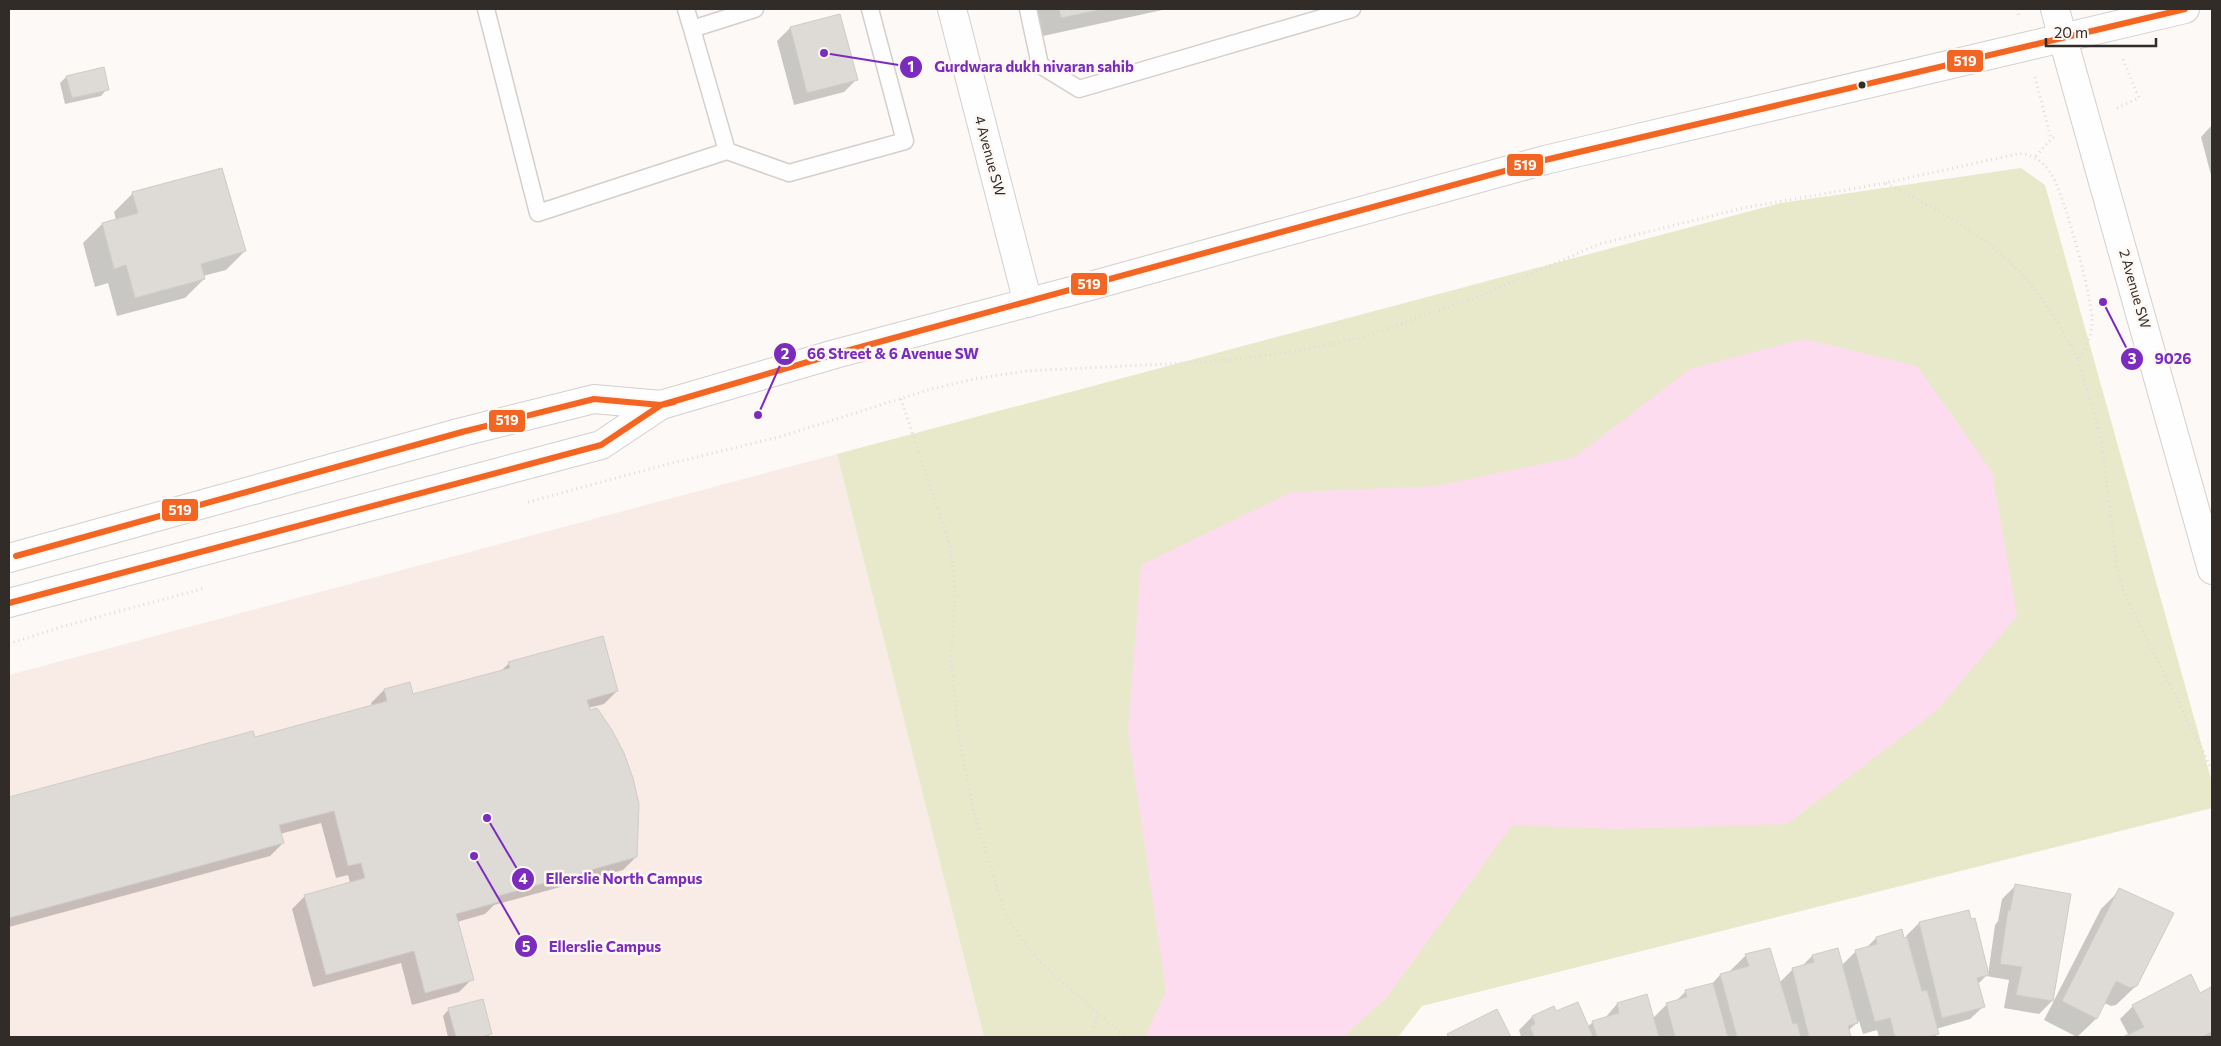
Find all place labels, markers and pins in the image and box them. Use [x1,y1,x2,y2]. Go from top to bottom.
callout: Gurdwara dukh nivaran sahib [899,52,1144,82]
unlabelled marker [1857,80,1867,90]
callout: 66 Street & 6 Avenue SW [772,339,989,369]
callout: 9026 [2120,344,2202,374]
callout: Ellerslie North Campus [511,864,713,894]
callout: Ellerslie Campus [513,931,671,961]

